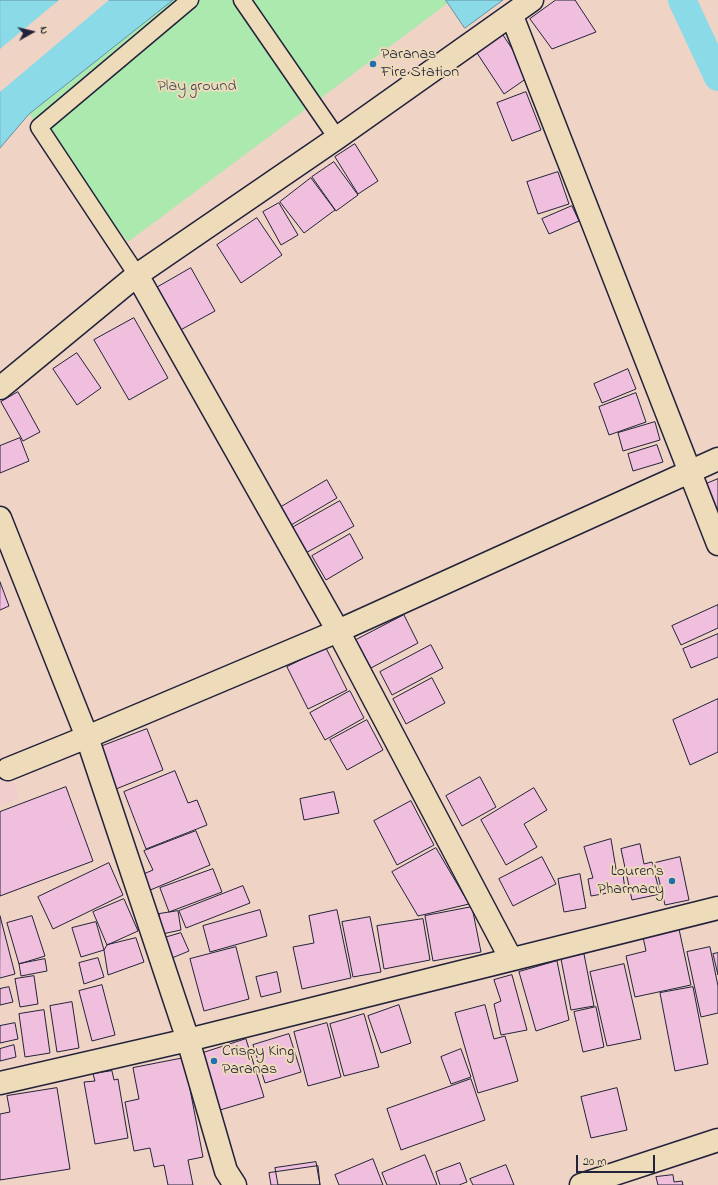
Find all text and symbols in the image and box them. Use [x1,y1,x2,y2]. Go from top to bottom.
north arrow [12,12,52,52]
text: N [35,26,52,35]
place label: Paranas Fire Station [381,45,459,83]
marker: Paranas Fire Station [368,59,378,69]
park label: Play ground [158,77,236,97]
place label: Louren's Pharmacy [597,862,664,900]
marker: Louren's Pharmacy [667,876,677,886]
place label: Crispy King Paranas [222,1042,294,1080]
marker: Crispy King Paranas [209,1056,219,1066]
scale bar [578,1147,657,1173]
text: 20 m [583,1153,606,1171]

